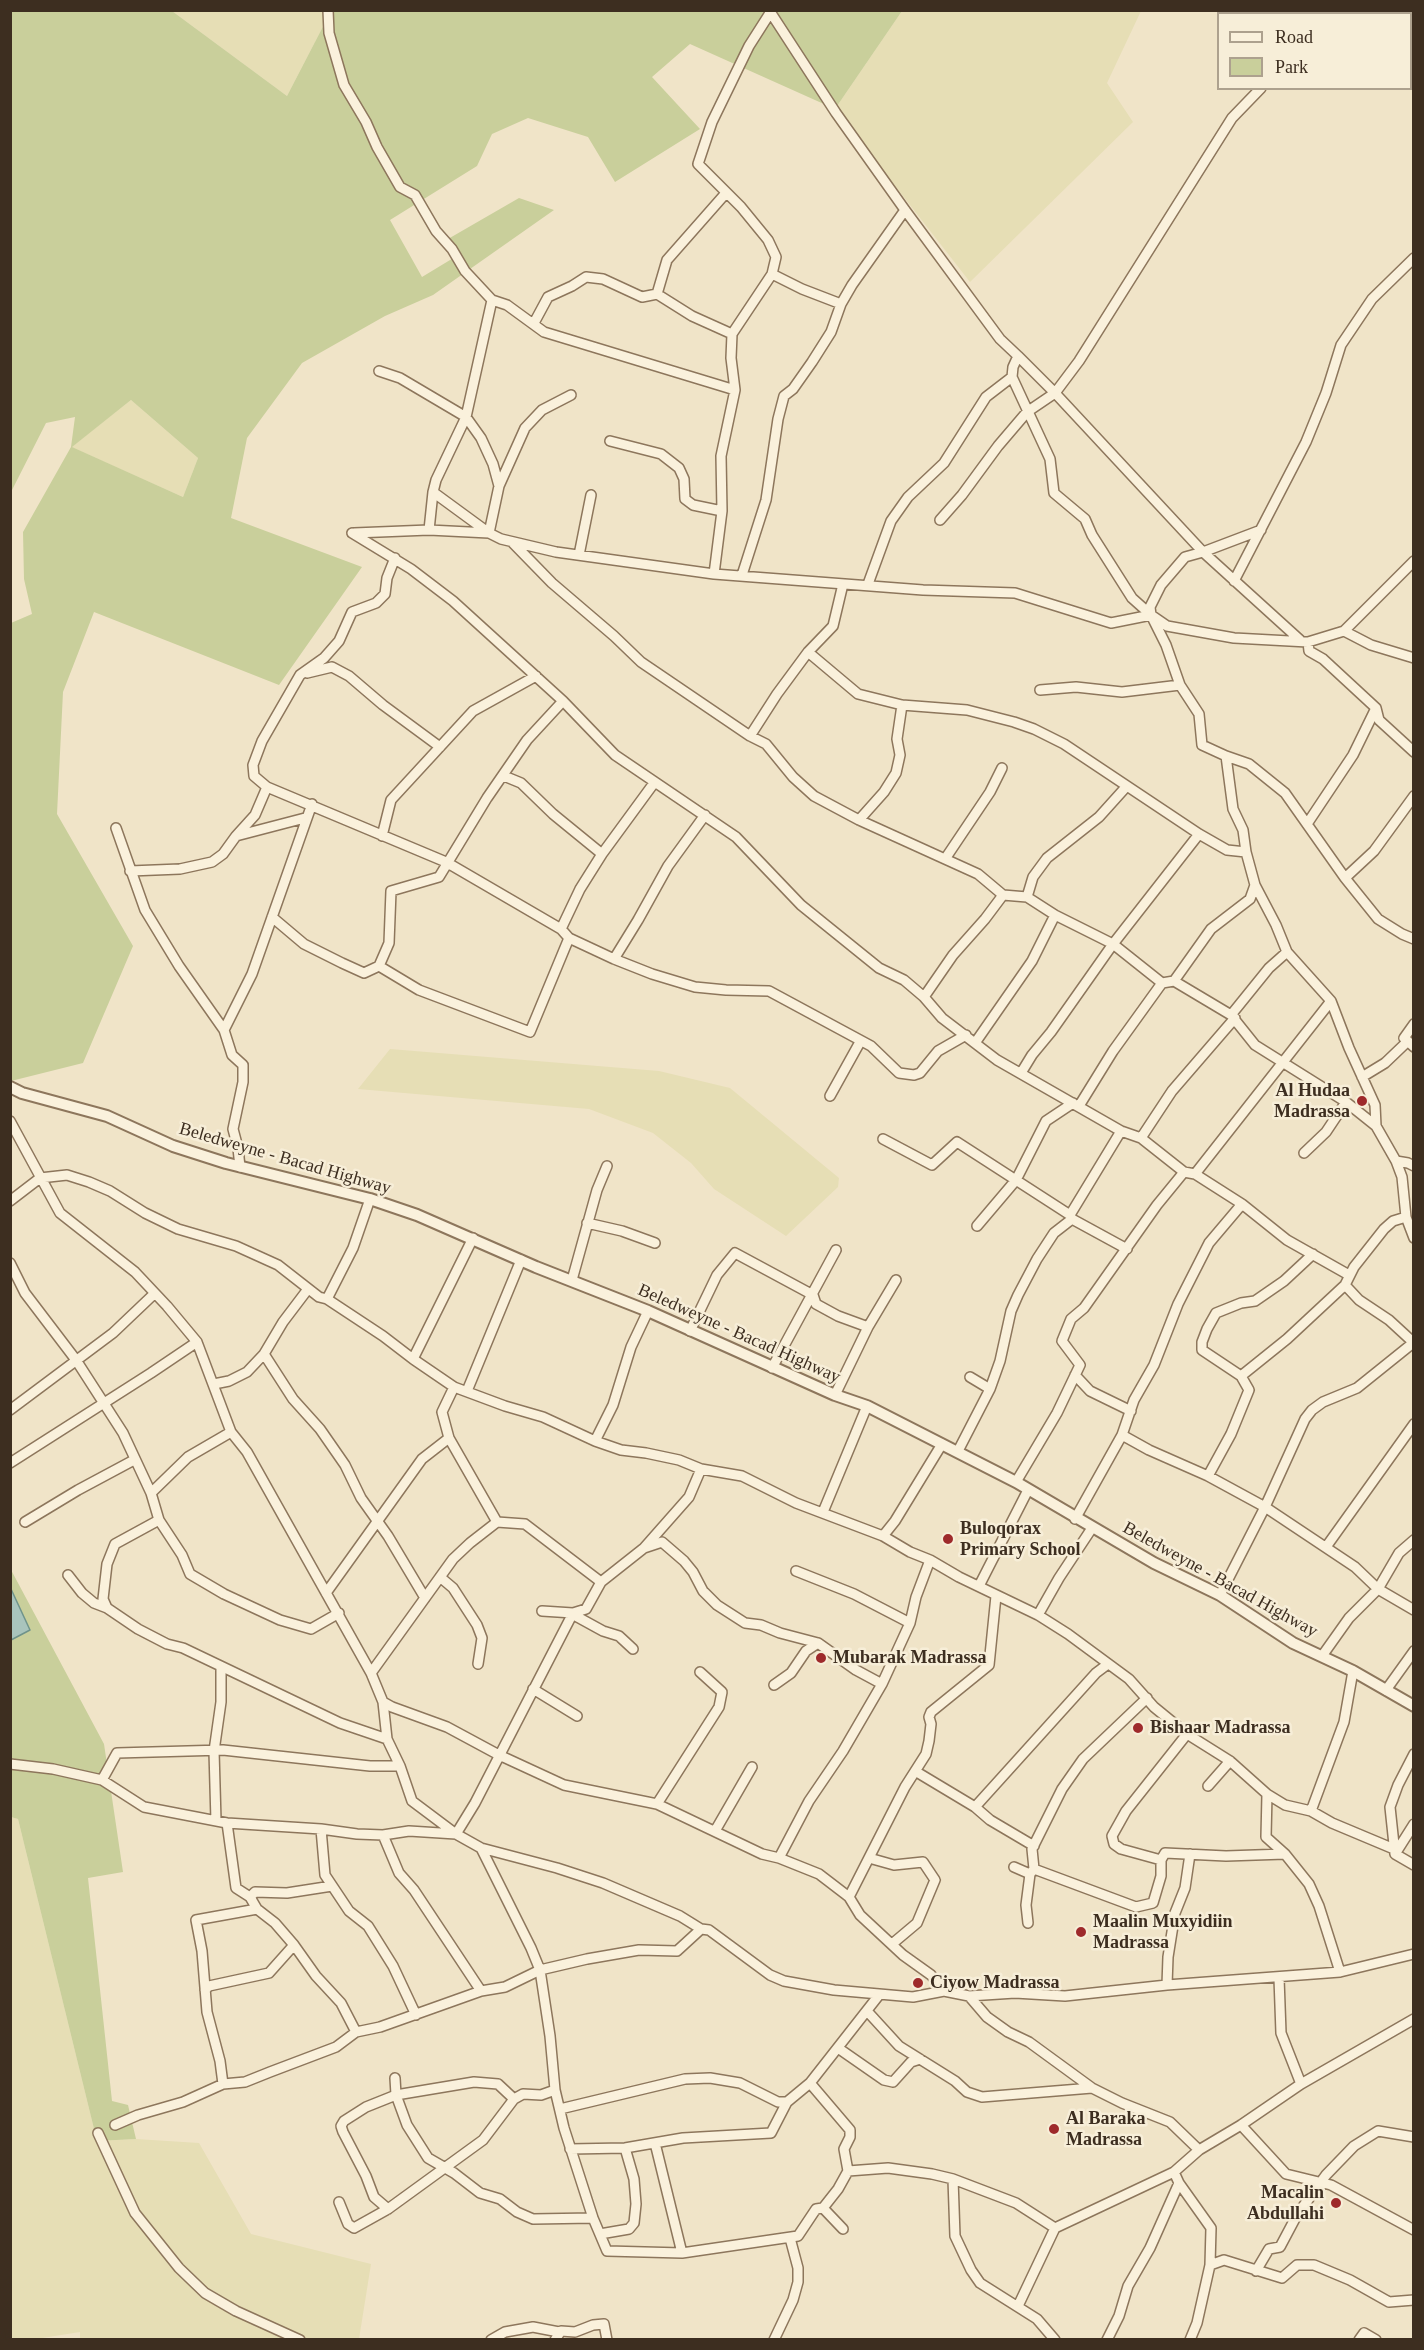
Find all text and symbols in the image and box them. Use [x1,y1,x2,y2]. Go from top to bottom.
legend [1217,12,1412,90]
text: Road [1275,27,1313,47]
text: Park [1275,57,1308,77]
place label: Al Hudaa Madrassa [1274,1080,1350,1122]
marker: Al Hudaa Madrassa [1355,1094,1369,1108]
street label: Beledweyne - Bacad Highway [177,1118,393,1200]
street label: Beledweyne - Bacad Highway [634,1280,844,1388]
street label: Beledweyne - Bacad Highway [1119,1517,1321,1643]
place label: Buloqorax Primary School [960,1518,1080,1561]
marker: Buloqorax Primary School [941,1532,955,1546]
place label: Mubarak Madrassa [833,1647,987,1669]
marker: Mubarak Madrassa [814,1651,828,1665]
place label: Bishaar Madrassa [1150,1717,1291,1739]
marker: Bishaar Madrassa [1131,1721,1145,1735]
place label: Maalin Muxyidiin Madrassa [1093,1911,1233,1954]
marker: Maalin Muxyidiin Madrassa [1074,1925,1088,1939]
place label: Ciyow Madrassa [930,1972,1059,1994]
marker: Ciyow Madrassa [911,1976,925,1990]
place label: Al Baraka Madrassa [1066,2108,1146,2150]
marker: Al Baraka Madrassa [1047,2122,1061,2136]
place label: Macalin Abdullahi [1247,2182,1324,2224]
marker: Macalin Abdullahi [1329,2196,1343,2210]

